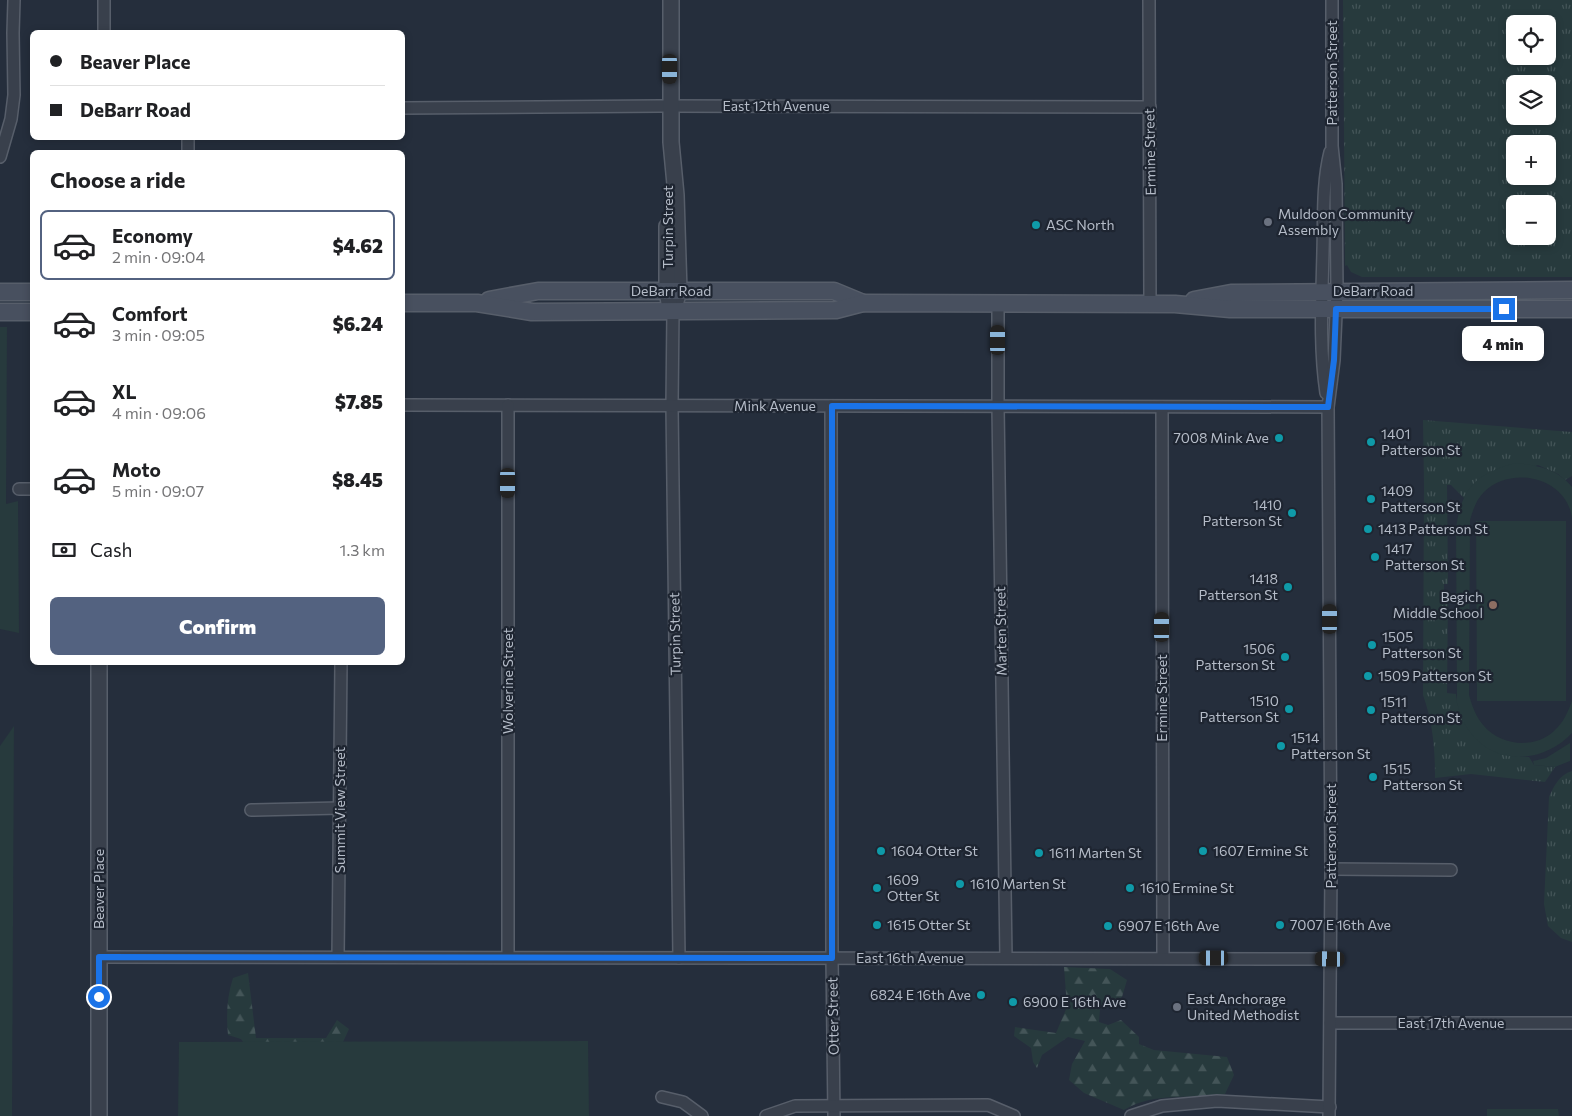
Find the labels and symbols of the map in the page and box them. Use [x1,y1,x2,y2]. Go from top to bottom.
street label: Patterson Street [1323,20,1340,126]
car [662,54,677,84]
street label: East 12th Avenue [722,97,830,114]
street label: Ermine Street [1140,108,1159,196]
street label: Turpin Street [659,185,676,269]
place label: Muldoon Community Assembly [1278,205,1413,238]
place label: ASC North [1046,216,1114,233]
marker: Muldoon Community Assembly [1262,216,1274,228]
marker: ASC North [1030,219,1042,231]
street label: DeBarr Road [631,282,711,299]
street label: DeBarr Road [1333,282,1413,299]
route end [1493,298,1515,320]
car [990,325,1005,355]
callout: 4 min [1463,326,1545,362]
street label: Mink Avenue [734,397,816,414]
place label: 1401 Patterson St [1381,425,1461,458]
place label: 7008 Mink Ave [1173,429,1269,446]
marker: 7008 Mink Ave [1273,432,1285,444]
marker: 1401 Patterson St [1365,436,1377,448]
car [500,468,515,498]
place label: 1409 Patterson St [1381,482,1461,515]
marker: 1409 Patterson St [1365,493,1377,505]
place label: 1410 Patterson St [1203,496,1282,529]
marker: 1410 Patterson St [1286,507,1298,519]
place label: 1413 Patterson St [1378,520,1488,537]
marker: 1413 Patterson St [1362,523,1374,535]
place label: 1417 Patterson St [1385,540,1465,573]
marker: 1417 Patterson St [1369,551,1381,563]
place label: 1418 Patterson St [1199,570,1278,603]
marker: 1418 Patterson St [1282,581,1294,593]
street label: Marten Street [991,586,1010,676]
place label: Begich Middle School [1393,588,1483,621]
street label: Turpin Street [665,592,684,676]
marker: Begich Middle School [1487,599,1499,611]
car [1322,604,1337,634]
car [1154,612,1169,642]
street label: Wolverine Street [499,628,516,734]
place label: 1505 Patterson St [1382,628,1462,661]
marker: 1505 Patterson St [1366,639,1378,651]
place label: 1506 Patterson St [1196,640,1275,673]
marker: 1506 Patterson St [1279,651,1291,663]
street label: Ermine Street [1153,654,1170,742]
place label: 1509 Patterson St [1378,667,1492,684]
marker: 1509 Patterson St [1362,670,1374,682]
place label: 1510 Patterson St [1200,692,1279,725]
place label: 1511 Patterson St [1381,693,1461,726]
marker: 1510 Patterson St [1283,703,1295,715]
marker: 1511 Patterson St [1365,704,1377,716]
place label: 1514 Patterson St [1291,729,1371,762]
marker: 1514 Patterson St [1275,740,1287,752]
street label: Summit View Street [331,747,348,873]
place label: 1515 Patterson St [1383,760,1463,793]
marker: 1515 Patterson St [1367,771,1379,783]
street label: Patterson Street [1322,783,1339,889]
place label: 1604 Otter St [891,842,978,859]
place label: 1607 Ermine St [1213,842,1309,859]
place label: 1611 Marten St [1049,844,1142,861]
marker: 1604 Otter St [875,845,887,857]
marker: 1607 Ermine St [1197,845,1209,857]
marker: 1611 Marten St [1033,847,1045,859]
street label: Beaver Place [90,849,107,929]
place label: 1609 Otter St [887,871,940,904]
place label: 1610 Marten St [970,875,1066,892]
marker: 1610 Marten St [954,878,966,890]
place label: 1610 Ermine St [1140,879,1234,896]
marker: 1609 Otter St [871,882,883,894]
marker: 1610 Ermine St [1124,882,1136,894]
place label: 1615 Otter St [887,916,971,933]
place label: 7007 E 16th Ave [1290,916,1391,933]
place label: 6907 E 16th Ave [1118,917,1219,934]
marker: 1615 Otter St [871,919,883,931]
marker: 7007 E 16th Ave [1274,919,1286,931]
marker: 6907 E 16th Ave [1102,920,1114,932]
street label: East 16th Avenue [856,949,964,966]
car [1199,951,1229,966]
car [1314,951,1345,967]
street label: Otter Street [823,977,842,1055]
route start [88,986,110,1008]
place label: 6824 E 16th Ave [870,986,971,1003]
marker: 6824 E 16th Ave [975,989,987,1001]
place label: East Anchorage United Methodist [1187,990,1299,1023]
place label: 6900 E 16th Ave [1023,993,1126,1010]
marker: 6900 E 16th Ave [1007,996,1019,1008]
marker: East Anchorage United Methodist [1171,1001,1183,1013]
street label: East 17th Avenue [1398,1014,1504,1031]

